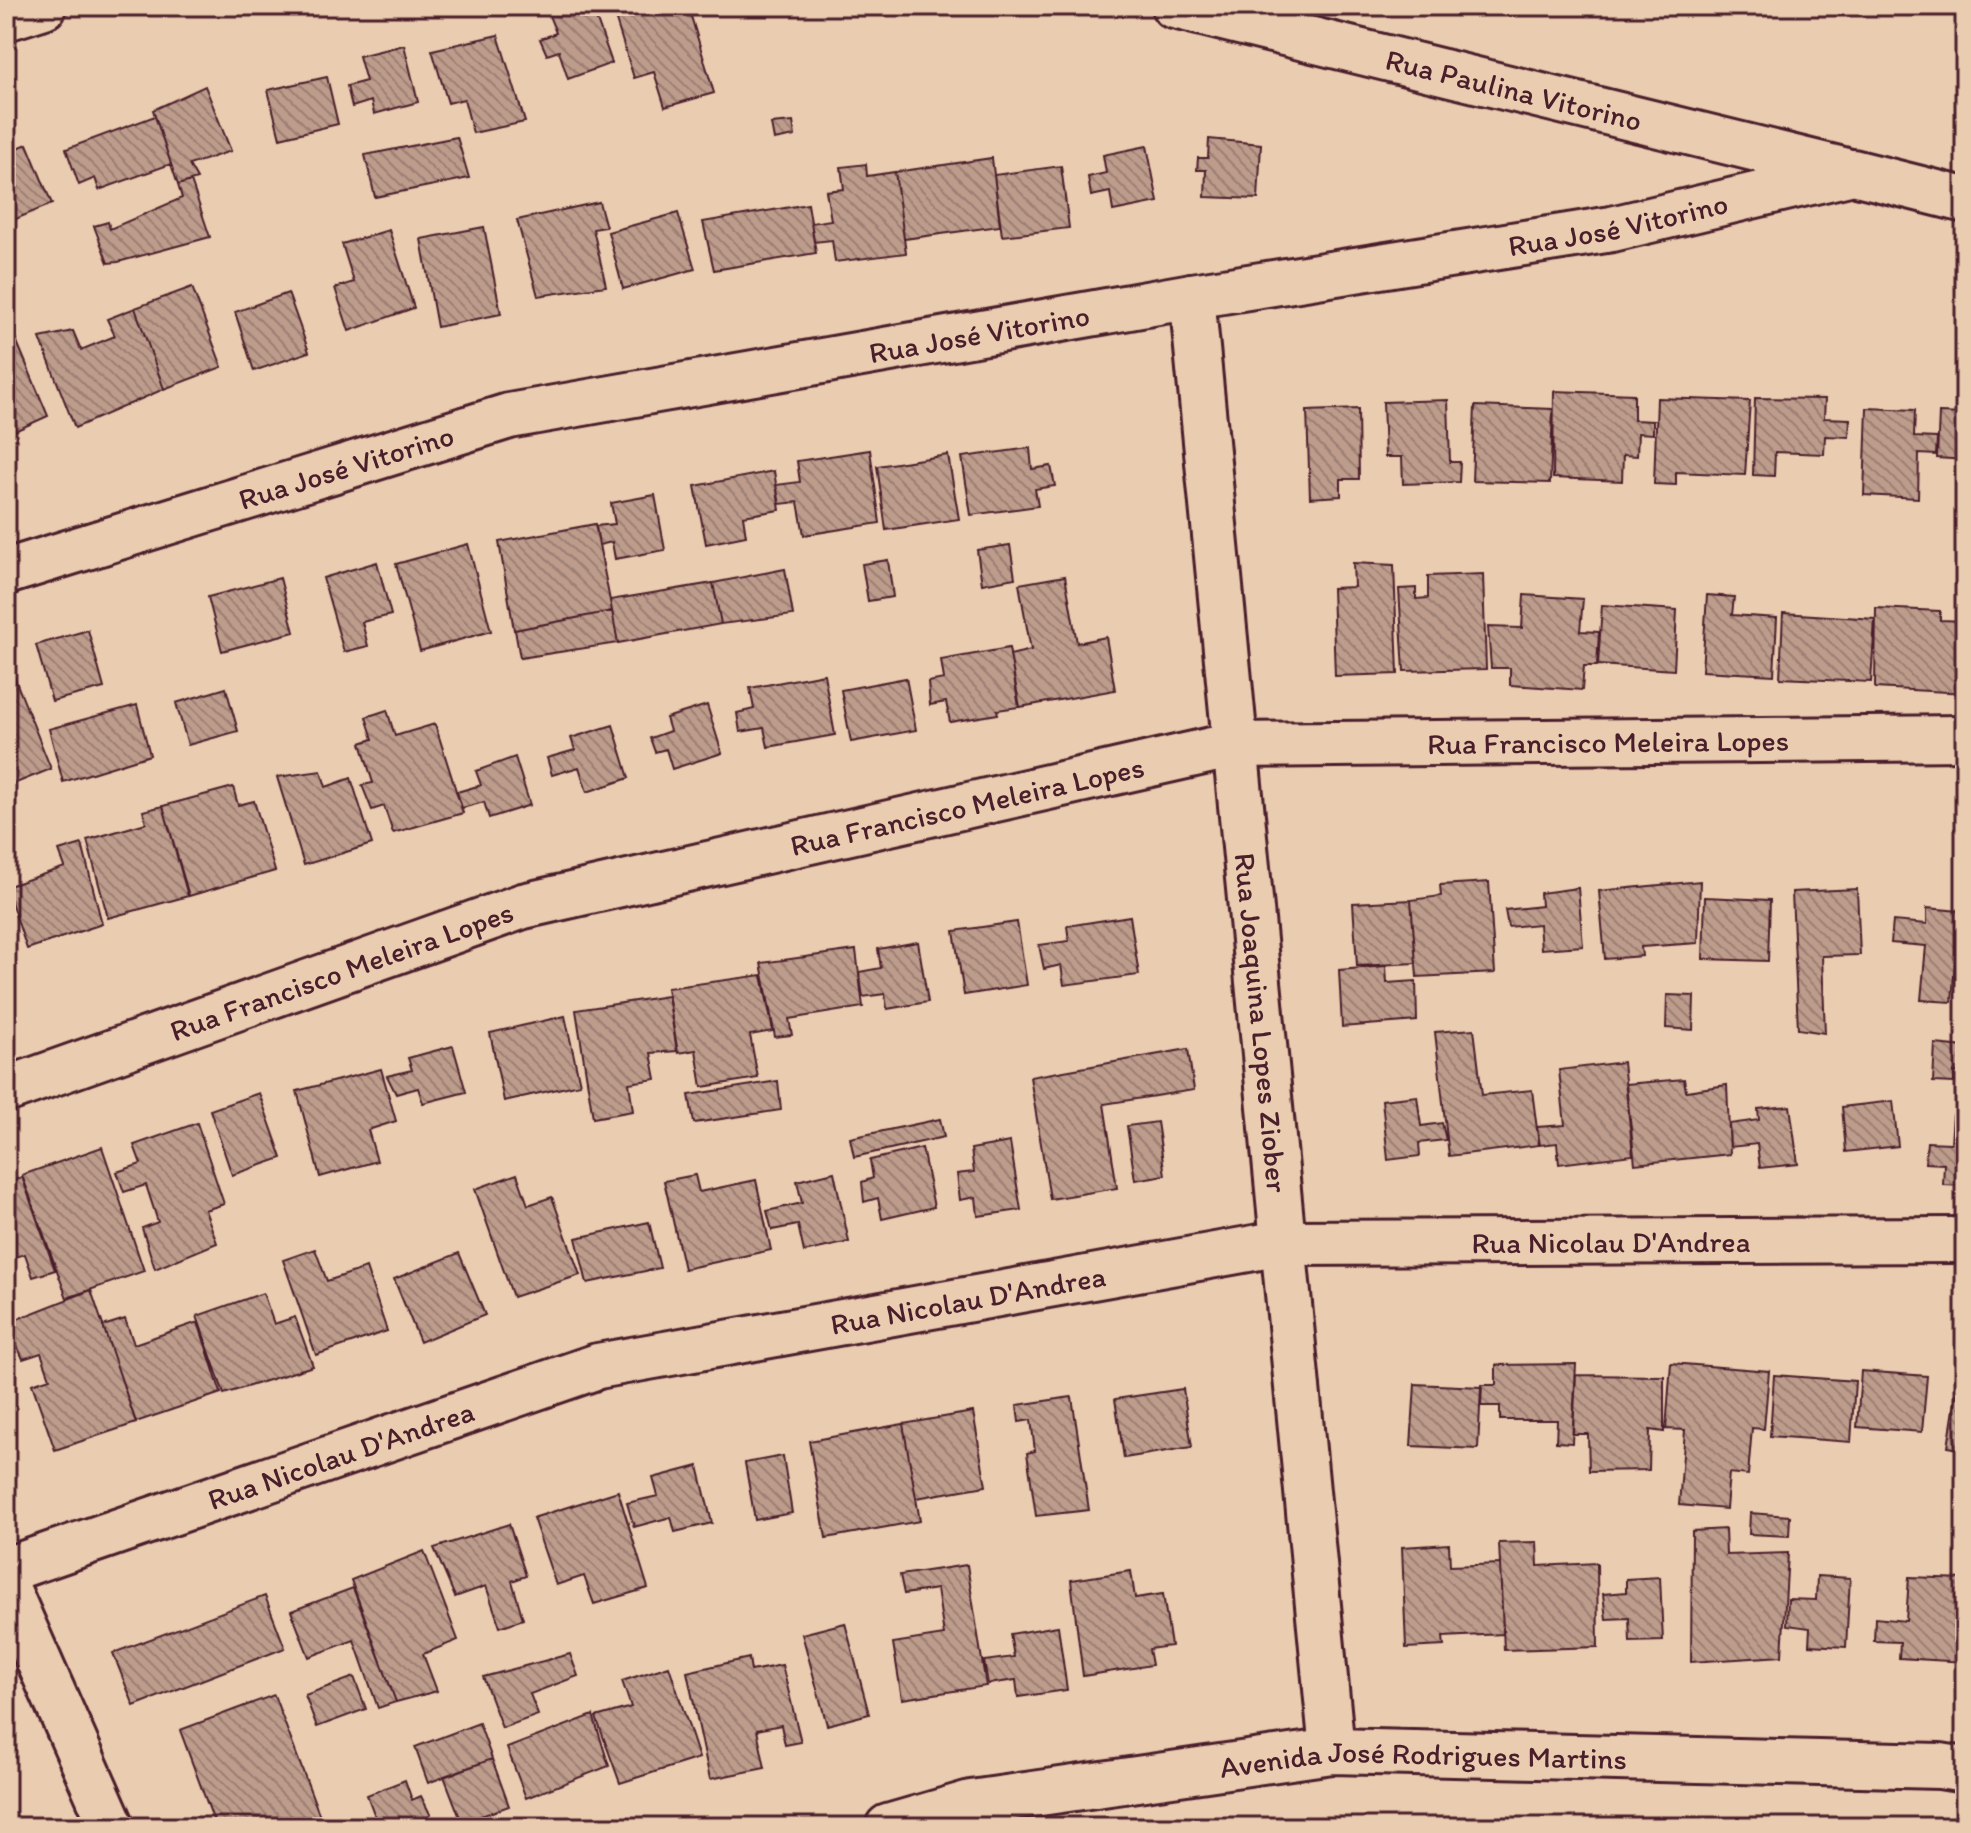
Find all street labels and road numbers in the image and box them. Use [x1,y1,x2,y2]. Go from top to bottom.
street label: Rua Paulina Vitorino [1382,40,1646,139]
street label: Rua José Vitorino [1505,184,1731,264]
street label: Rua José Vitorino [866,296,1092,371]
street label: Rua José Vitorino [234,416,458,517]
street label: Rua Francisco Meleira Lopes [1427,721,1789,762]
street label: Rua Francisco Meleira Lopes [786,747,1148,863]
street label: Rua Joaquina Lopes Ziober [1227,851,1297,1195]
street label: Rua Francisco Meleira Lopes [165,893,518,1049]
street label: Rua Nicolau D'Andrea [1471,1222,1751,1261]
street label: Rua Nicolau D'Andrea [827,1257,1109,1342]
street label: Rua Nicolau D'Andrea [203,1392,479,1518]
street label: Avenida José Rodrigues Martins [1217,1732,1628,1785]

